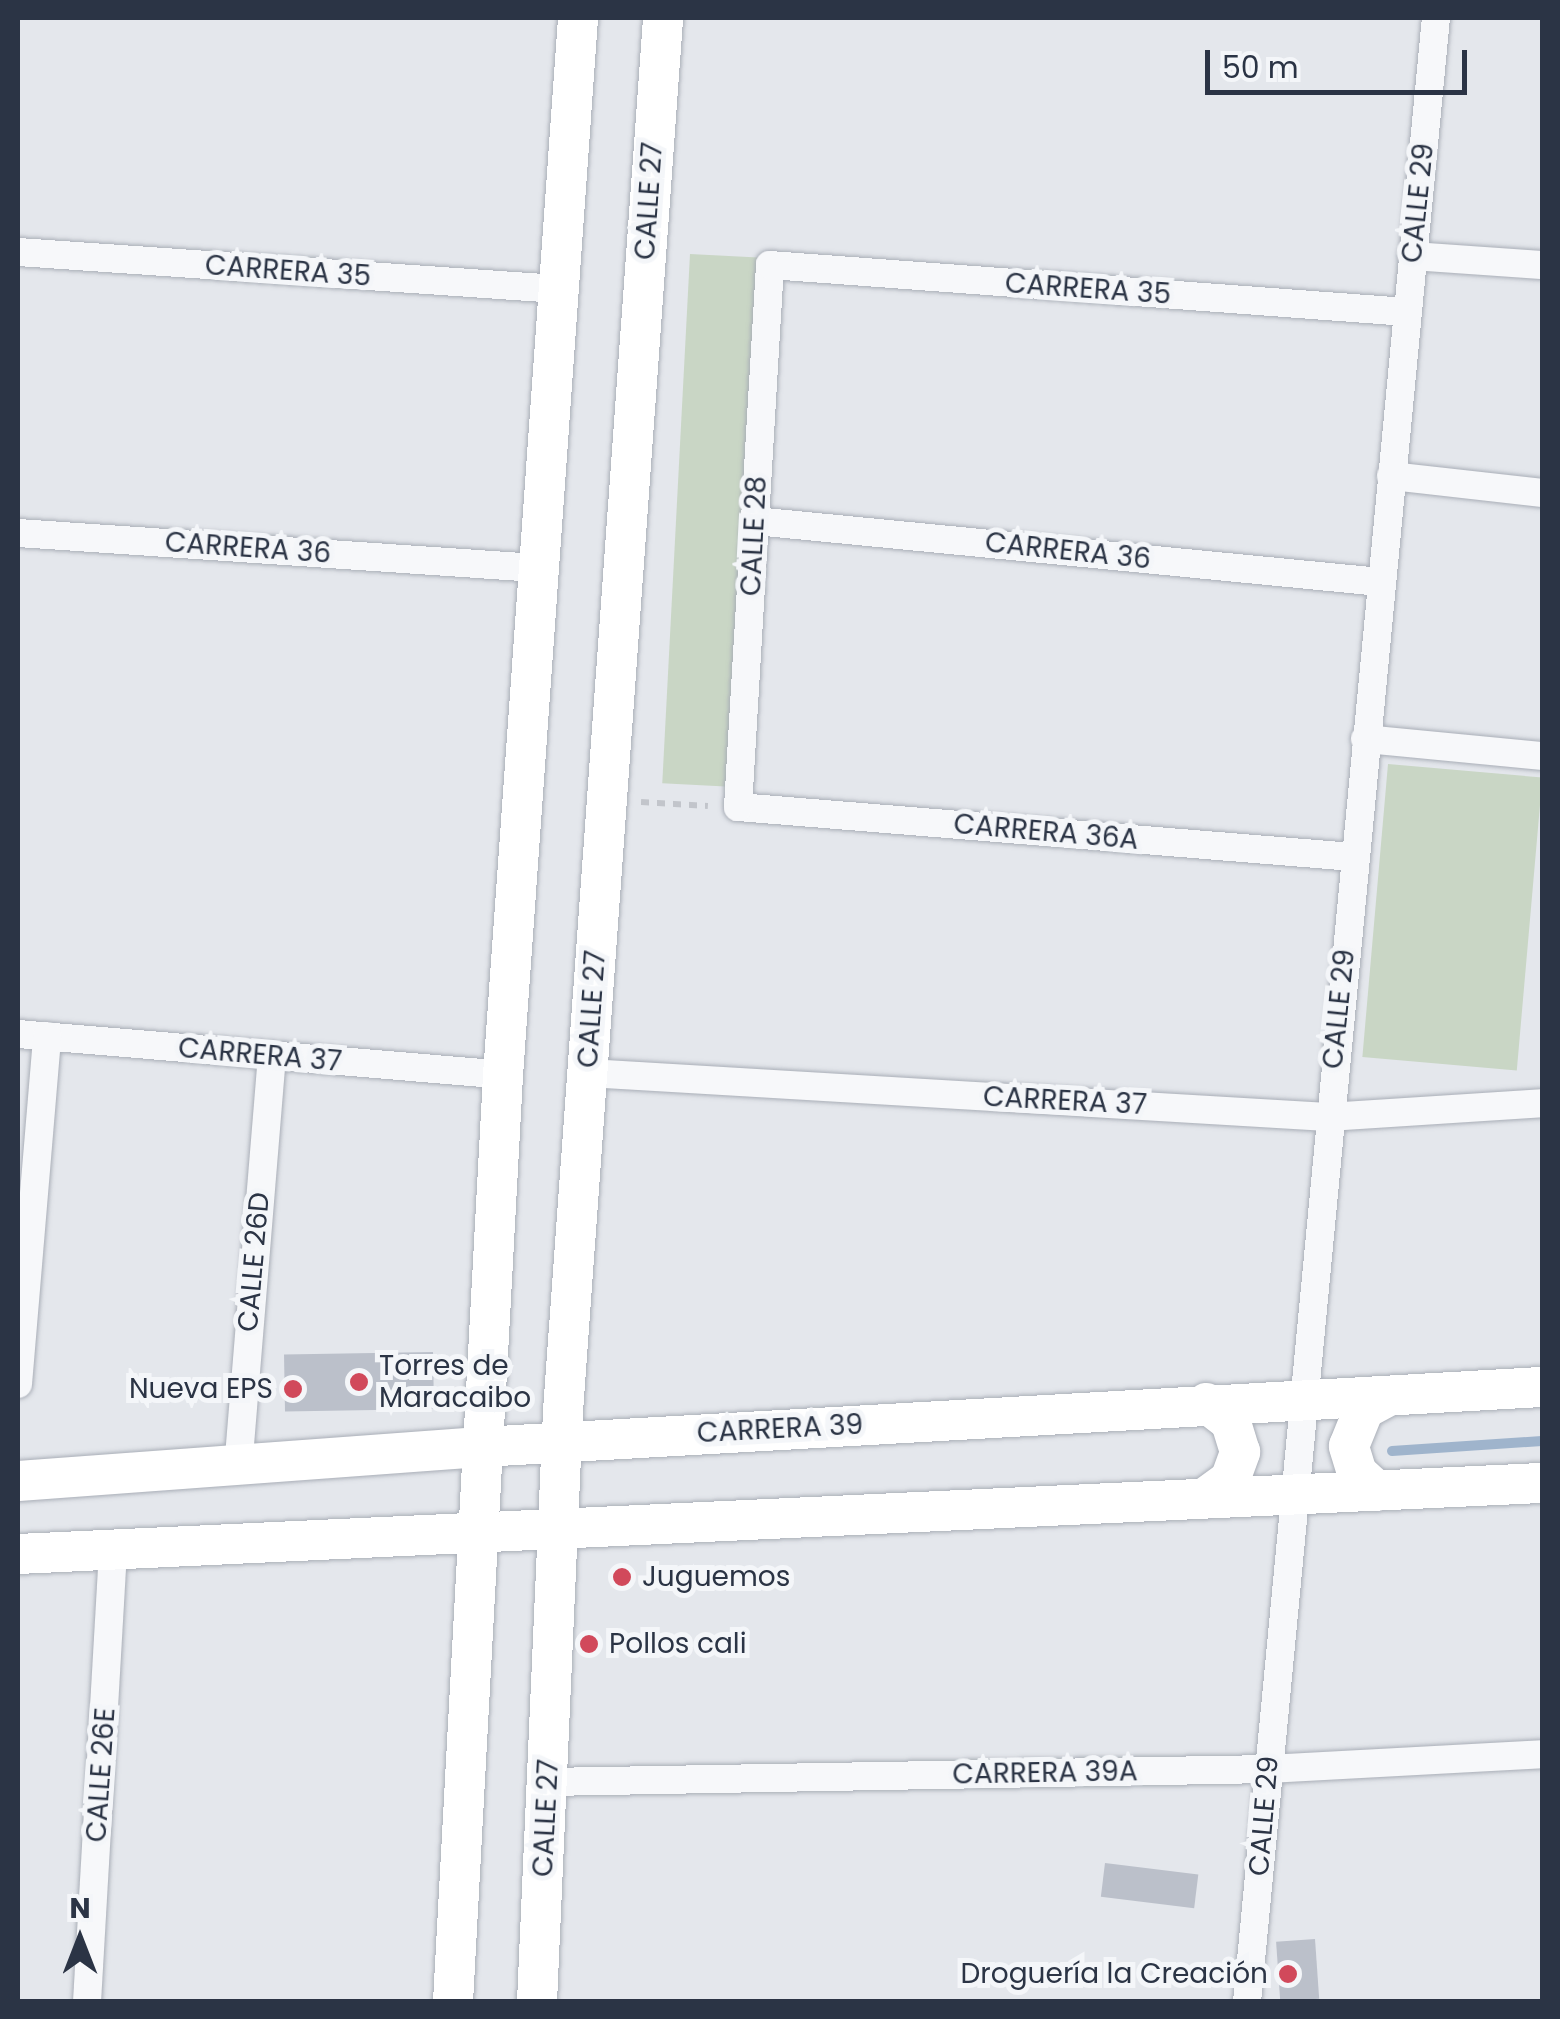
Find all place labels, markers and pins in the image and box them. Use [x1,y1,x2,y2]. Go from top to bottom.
place label: Torres de Maracaibo [379,1349,531,1415]
marker: Torres de Maracaibo [348,1371,370,1393]
place label: Nueva EPS [129,1372,273,1406]
marker: Nueva EPS [282,1378,304,1400]
place label: Juguemos [642,1560,790,1594]
marker: Juguemos [611,1566,633,1588]
place label: Pollos cali [609,1627,747,1661]
marker: Pollos cali [578,1633,600,1655]
place label: Droguería la Creación [961,1957,1268,1991]
marker: Droguería la Creación [1277,1963,1299,1985]

